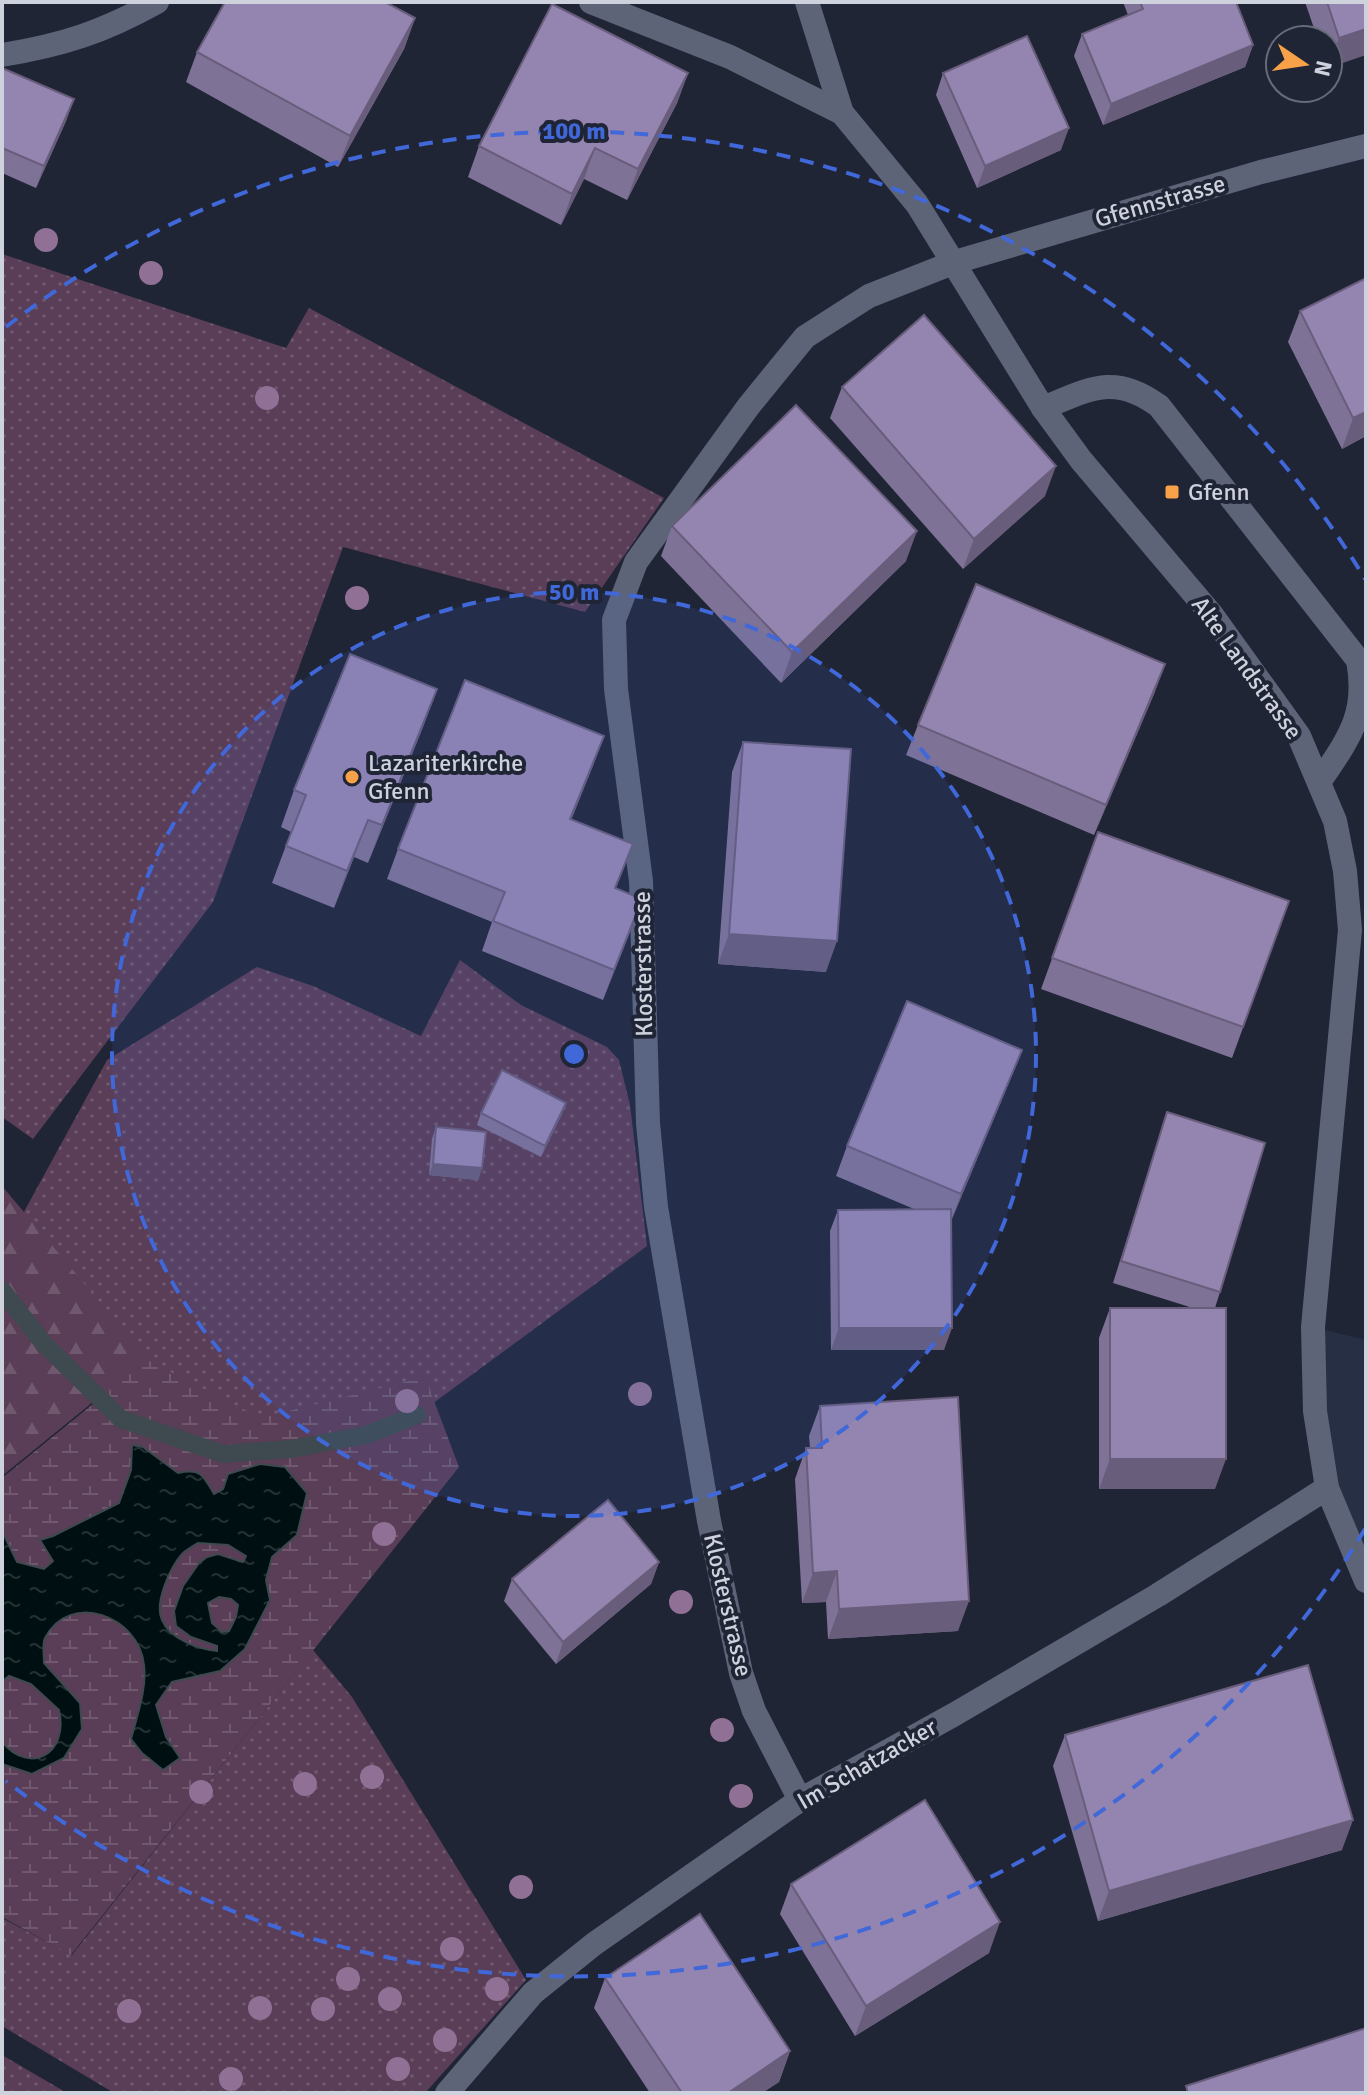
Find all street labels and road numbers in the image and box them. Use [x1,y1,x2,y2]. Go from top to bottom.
street label: Gfennstrasse [1091,168,1229,234]
street label: Alte Landstrasse [1185,591,1309,745]
street label: Klosterstrasse [627,891,659,1037]
street label: Klosterstrasse [697,1531,759,1679]
street label: Im Schatzacker [792,1712,942,1816]

